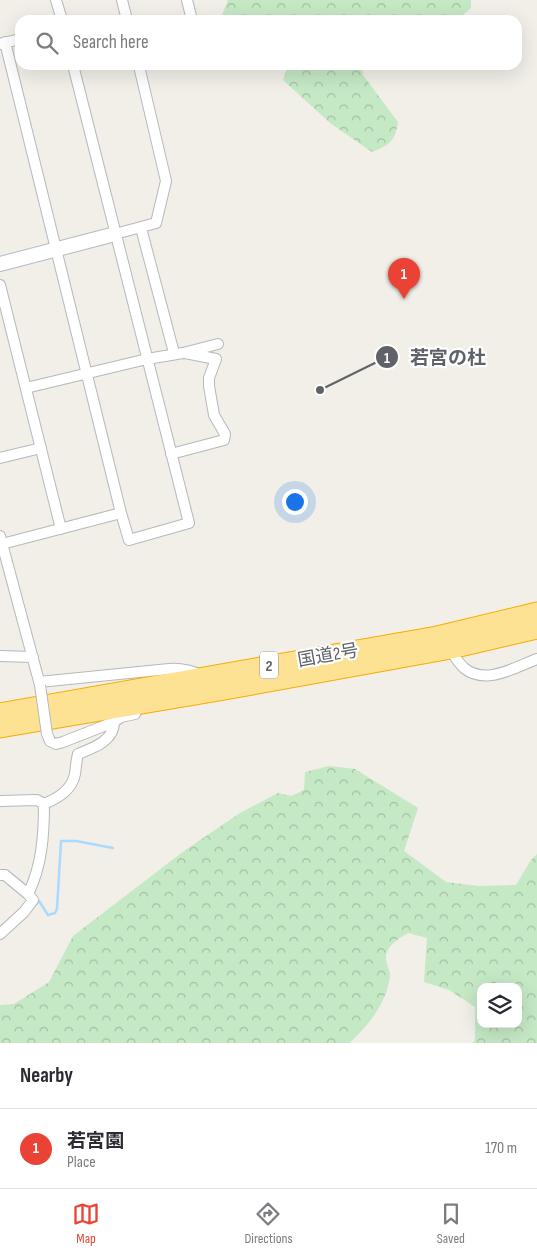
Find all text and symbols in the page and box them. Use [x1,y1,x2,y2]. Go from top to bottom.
search box [15,15,522,70]
icon: search [33,29,61,57]
text: Search here [73,31,149,54]
pin: 1 [388,258,420,299]
callout: 若宮の杜 [375,340,496,374]
text: 若宮の杜 [410,347,486,370]
text: 1 [384,349,390,368]
your location [282,489,308,515]
street label: 国道2号 [296,640,360,671]
road number: 2 [260,652,278,678]
map controls [477,983,522,1028]
button: layers [477,983,522,1028]
text: Nearby [20,1063,73,1088]
text: 若宮園 [67,1130,124,1153]
text: 1 [33,1139,39,1158]
text: 170 m [485,1139,517,1158]
text: Place [67,1153,96,1172]
tab: Map [72,1200,100,1247]
tab: Directions [244,1200,293,1247]
tab: Saved [437,1200,465,1247]

